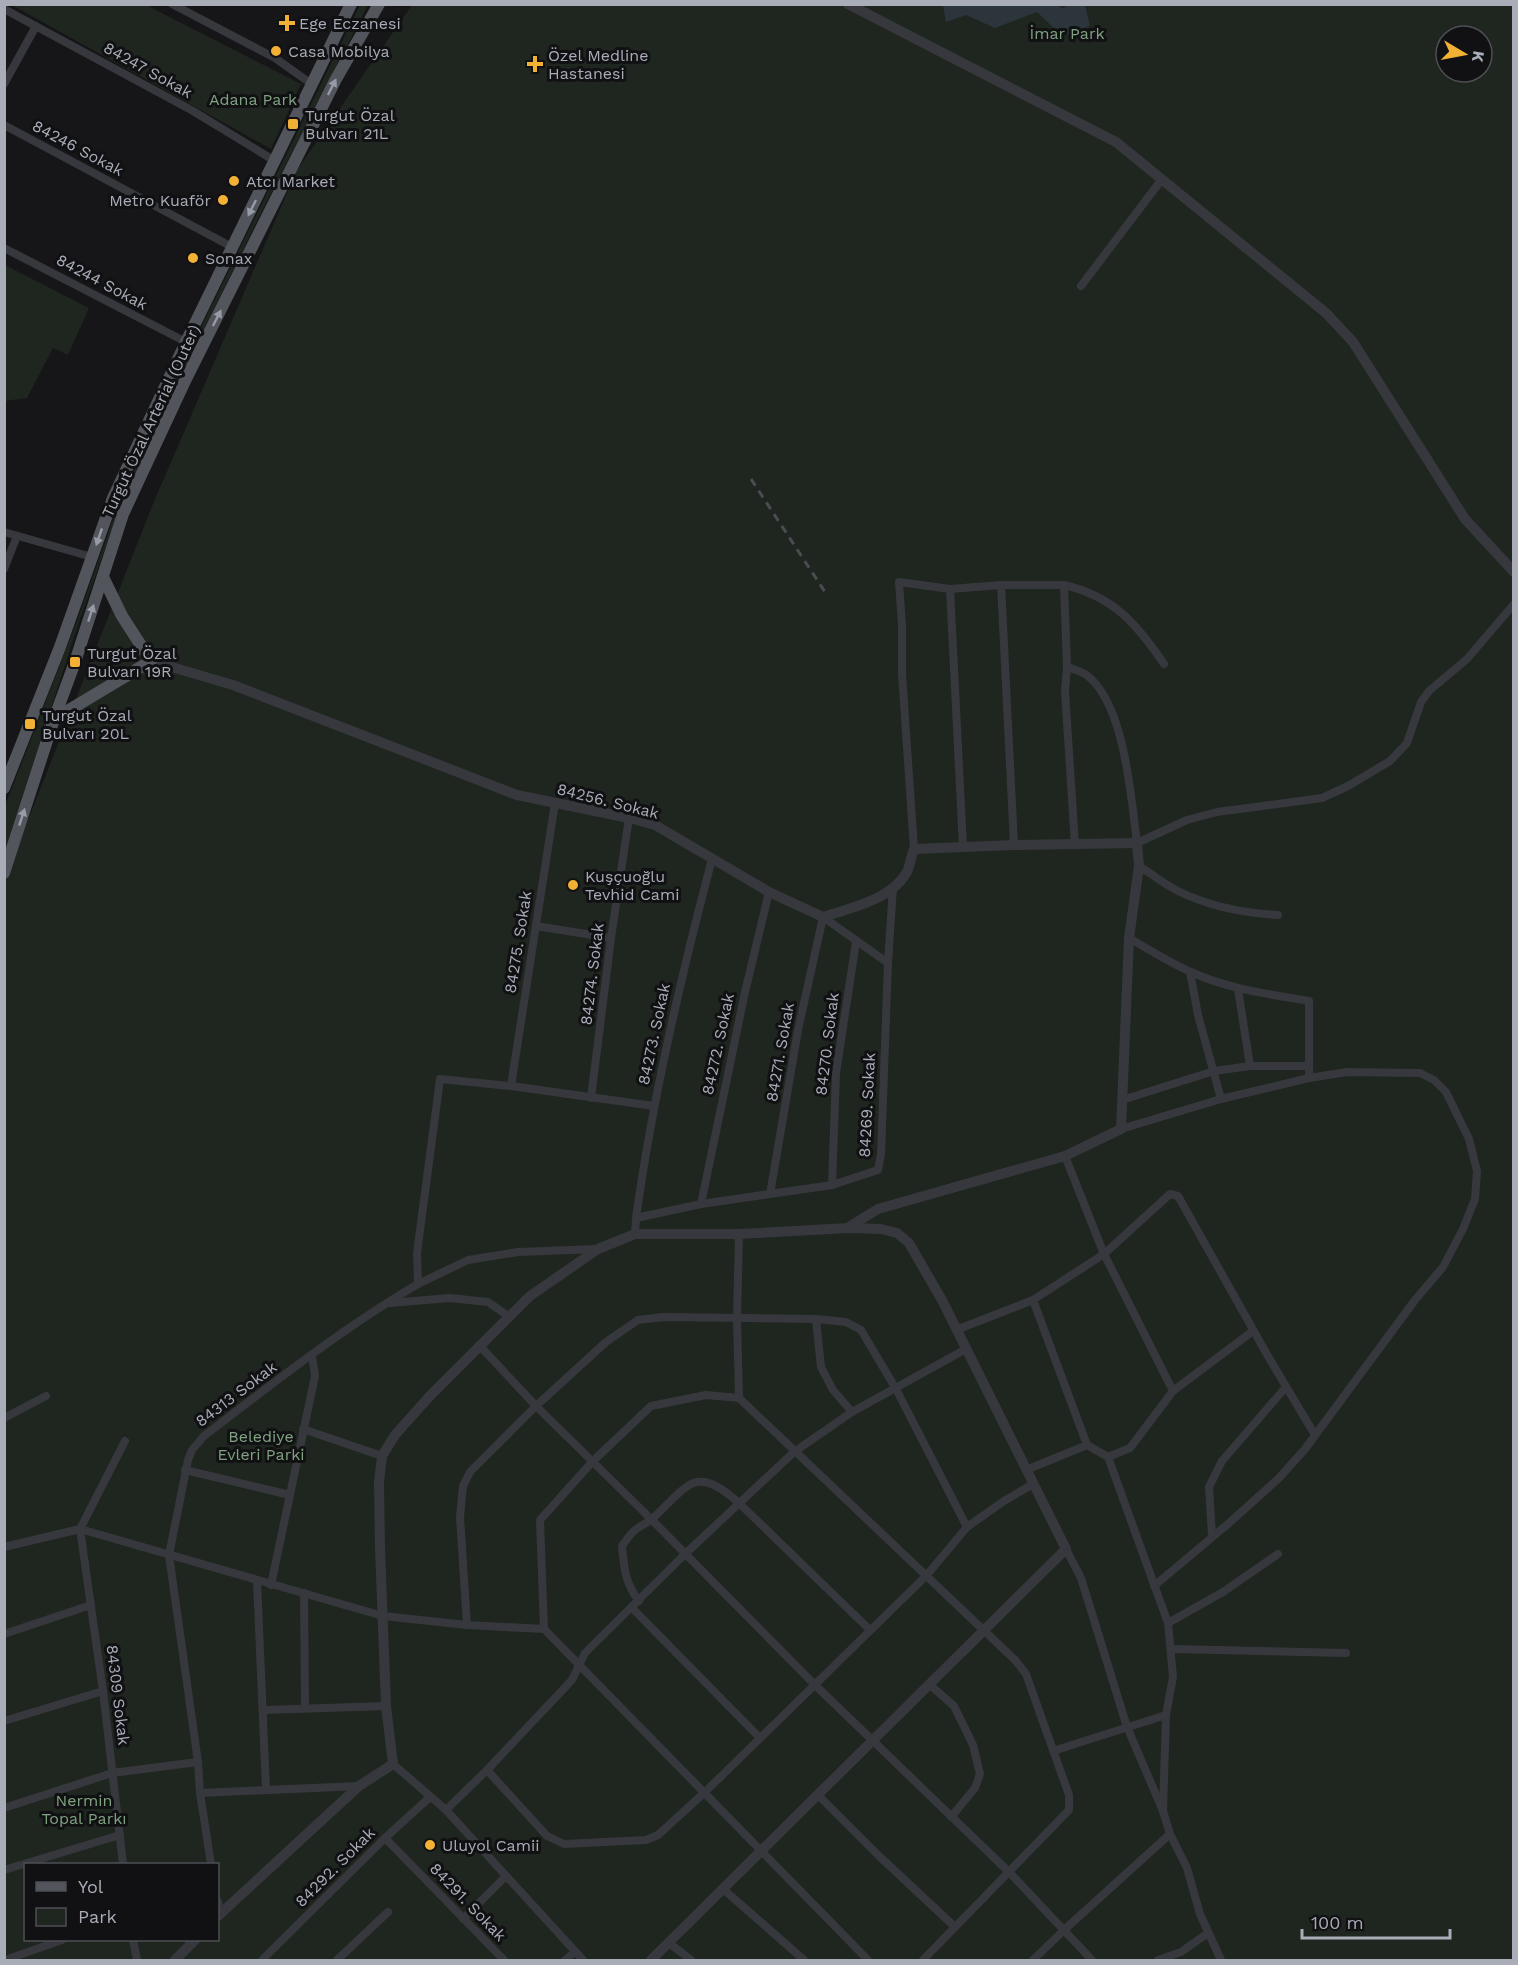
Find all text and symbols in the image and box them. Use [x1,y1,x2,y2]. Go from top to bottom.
place label: Ege Eczanesi [299,14,401,33]
marker: Ege Eczanesi [280,16,294,30]
park label: İmar Park [1030,24,1105,43]
north arrow [1434,24,1494,84]
street label: 84247 Sokak [100,38,196,102]
place label: Casa Mobilya [288,42,390,61]
marker: Casa Mobilya [269,44,283,58]
place label: Özel Medline Hastanesi [548,46,648,83]
text: K [1468,49,1489,64]
marker: Özel Medline Hastanesi [526,55,544,73]
one-way arrow [328,79,337,96]
park label: Adana Park [209,90,297,109]
place label: Turgut Özal Bulvarı 21L [305,106,395,143]
street label: 84246 Sokak [29,116,127,180]
marker: Turgut Özal Bulvarı 21L [286,117,300,131]
place label: Atcı Market [246,172,335,191]
marker: Atcı Market [227,174,241,188]
place label: Metro Kuaför [109,191,211,210]
marker: Metro Kuaför [216,193,230,207]
one-way arrow [247,199,256,216]
place label: Sonax [205,249,252,268]
street label: 84244 Sokak [53,250,151,314]
marker: Sonax [186,251,200,265]
one-way arrow [212,309,221,326]
street label: Turgut Özal Arterial (Outer) [98,322,204,520]
one-way arrow [93,528,103,546]
one-way arrow [87,604,96,622]
place label: Turgut Özal Bulvarı 19R [87,644,177,681]
marker: Turgut Özal Bulvarı 19R [68,655,82,669]
place label: Turgut Özal Bulvarı 20L [42,706,132,743]
marker: Turgut Özal Bulvarı 20L [23,717,37,731]
street label: 84256. Sokak [555,779,661,823]
one-way arrow [18,808,27,826]
place label: Kuşçuoğlu Tevhid Cami [585,867,679,904]
marker: Kuşçuoğlu Tevhid Cami [566,878,580,892]
street label: 84275. Sokak [501,889,535,995]
street label: 84274. Sokak [576,922,608,1026]
street label: 84273. Sokak [634,981,674,1087]
street label: 84272. Sokak [698,991,738,1097]
street label: 84270. Sokak [811,991,843,1097]
street label: 84271. Sokak [762,1001,798,1103]
street label: 84269. Sokak [855,1052,879,1158]
street label: 84313 Sokak [192,1357,280,1431]
park label: Belediye Evleri Parki [217,1427,305,1464]
street label: 84309 Sokak [102,1644,134,1746]
park label: Nermin Topal Parkı [41,1791,127,1828]
street label: 84292. Sokak [291,1823,379,1911]
place label: Uluyol Camii [442,1836,539,1855]
marker: Uluyol Camii [423,1838,437,1852]
street label: 84291. Sokak [426,1859,510,1945]
legend [24,1863,219,1941]
text: Yol [78,1876,104,1897]
scale bar [1302,1902,1450,1940]
text: Park [78,1906,117,1927]
text: 100 m [1311,1912,1364,1933]

